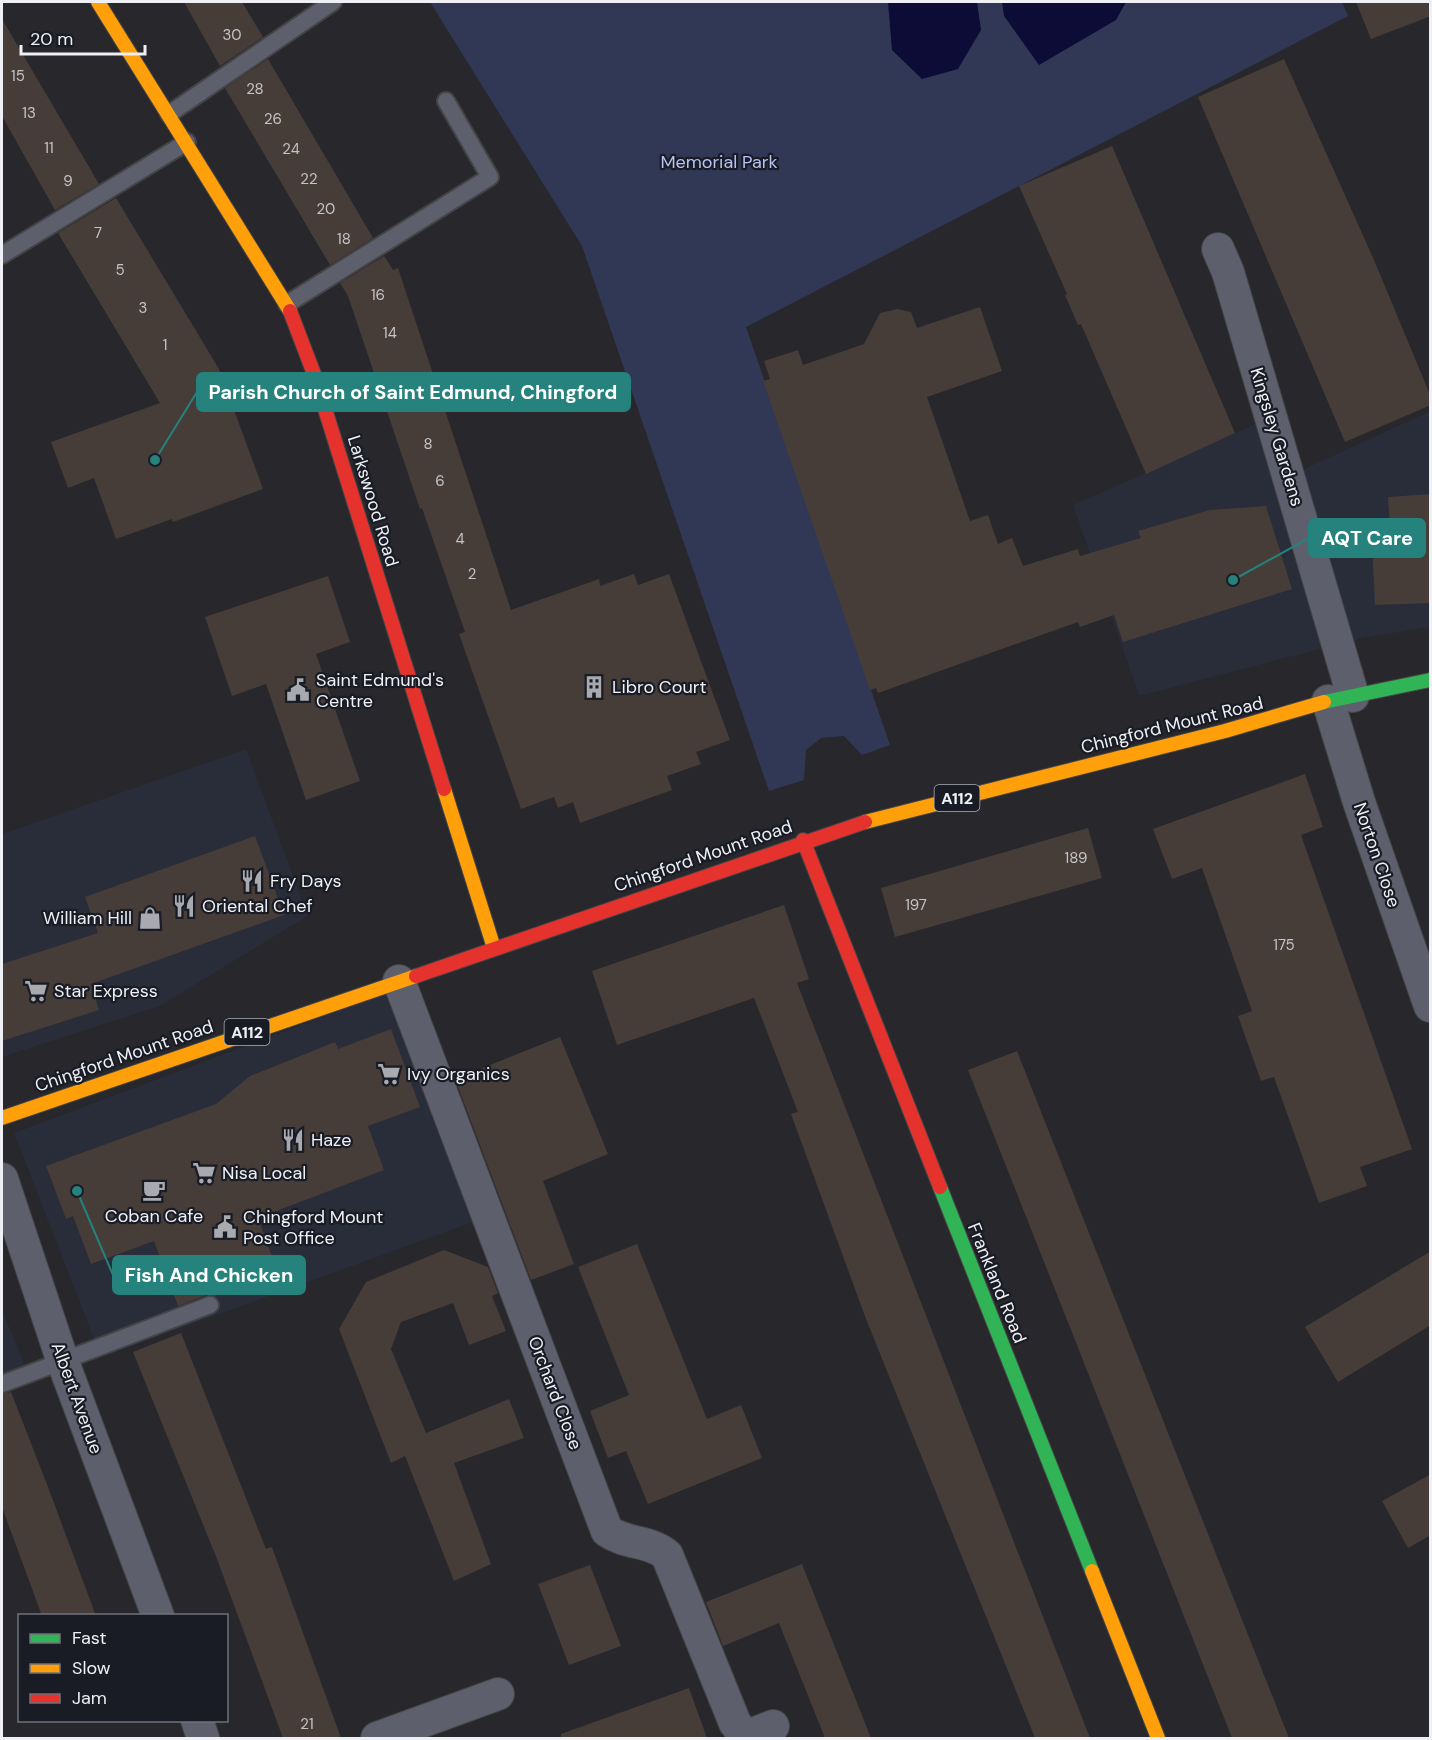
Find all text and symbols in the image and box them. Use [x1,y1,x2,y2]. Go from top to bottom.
scale bar [21,18,146,56]
house number: 30 [222,25,242,45]
text: 20 m [30,27,73,51]
house number: 15 [11,66,25,86]
house number: 28 [246,79,264,99]
house number: 13 [22,103,36,123]
house number: 26 [264,109,282,129]
house number: 11 [44,138,54,158]
house number: 24 [282,139,300,159]
park label: Memorial Park [660,150,778,174]
house number: 22 [300,169,318,189]
house number: 9 [63,171,73,191]
house number: 20 [317,199,335,219]
house number: 7 [94,223,102,243]
house number: 18 [337,229,351,249]
house number: 5 [115,260,125,280]
house number: 16 [371,285,385,305]
house number: 3 [139,298,147,318]
house number: 14 [383,323,397,343]
house number: 1 [163,335,167,355]
street label: Kingsley Gardens [1245,365,1309,509]
callout: Parish Church of Saint Edmund, Chingford [197,373,630,411]
text: Parish Church of Saint Edmund, Chingford [209,379,617,405]
street label: Larkswood Road [342,433,404,569]
house number: 8 [423,434,433,454]
house number: 6 [435,471,445,491]
callout: AQT Care [1309,519,1425,557]
text: AQT Care [1321,525,1413,551]
house number: 4 [455,529,465,549]
house number: 2 [468,564,476,584]
place label: Saint Edmund's Centre [316,668,444,713]
building icon: Libro Court [581,674,607,700]
place label: Libro Court [612,675,706,699]
public building icon: Saint Edmund's Centre [285,677,311,703]
street label: Chingford Mount Road [1078,691,1266,759]
road number: A112 [934,785,980,811]
street label: Norton Close [1348,799,1406,911]
street label: Chingford Mount Road [611,814,795,898]
house number: 189 [1065,848,1087,868]
restaurant icon: Fry Days [239,868,265,894]
place label: Fry Days [270,869,342,893]
restaurant icon: Oriental Chef [171,893,197,919]
place label: Oriental Chef [202,894,313,918]
house number: 197 [905,895,927,915]
shop icon: William Hill [137,905,163,931]
place label: William Hill [43,906,132,930]
house number: 175 [1273,935,1295,955]
supermarket icon: Star Express [23,978,49,1004]
place label: Star Express [54,979,158,1003]
street label: Chingford Mount Road [32,1014,216,1098]
road number: A112 [224,1019,270,1045]
supermarket icon: Ivy Organics [376,1061,402,1087]
place label: Ivy Organics [407,1062,510,1086]
restaurant icon: Haze [280,1127,306,1153]
place label: Haze [311,1128,352,1152]
supermarket icon: Nisa Local [191,1160,217,1186]
place label: Nisa Local [222,1161,306,1185]
cafe icon: Coban Cafe [141,1177,167,1203]
place label: Coban Cafe [105,1204,203,1228]
place label: Chingford Mount Post Office [243,1205,383,1250]
public building icon: Chingford Mount Post Office [212,1214,238,1240]
street label: Frankland Road [962,1219,1032,1347]
callout: Fish And Chicken [113,1256,305,1294]
text: Fish And Chicken [125,1262,293,1288]
street label: Orchard Close [522,1333,588,1453]
street label: Albert Avenue [46,1339,108,1457]
legend [18,1614,228,1722]
text: Fast [72,1626,107,1650]
text: Slow [72,1656,111,1680]
text: Jam [72,1686,107,1710]
house number: 21 [300,1714,314,1734]

